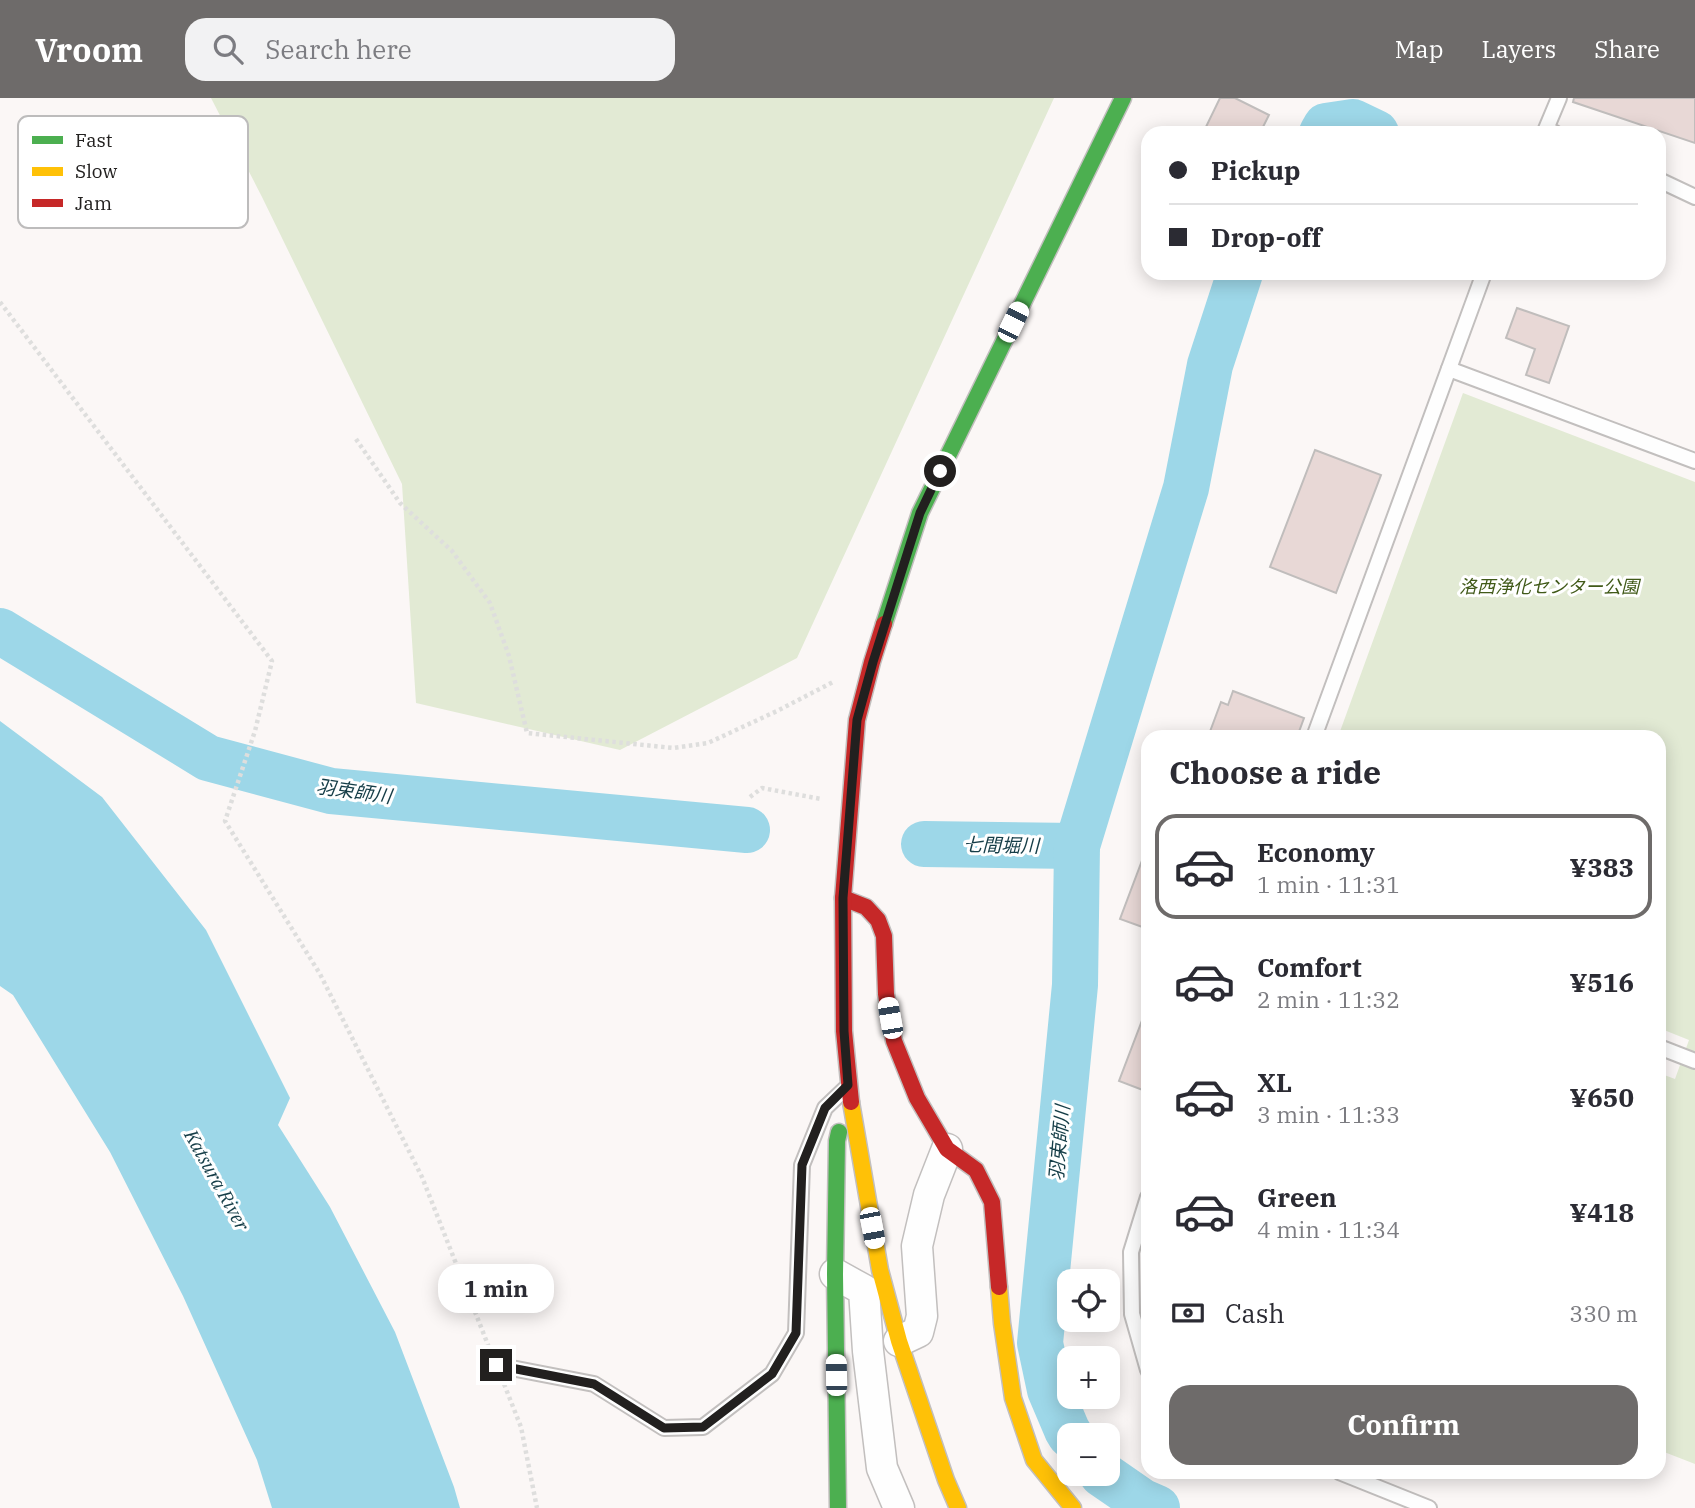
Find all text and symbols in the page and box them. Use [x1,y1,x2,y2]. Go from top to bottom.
search box [185,18,675,81]
text: Vroom [35,28,143,71]
icon: search [209,30,247,68]
text: Search here [265,32,412,66]
text: Map [1395,33,1443,65]
text: Layers [1481,33,1556,65]
text: Share [1594,33,1660,65]
legend [18,116,248,228]
text: Fast [75,128,113,152]
text: Pickup [1211,153,1301,187]
text: Slow [75,159,117,183]
text: Jam [75,191,112,215]
text: Drop-off [1211,220,1322,254]
car [995,299,1032,345]
route start [924,455,956,487]
park label: 洛西浄化センター公園 [1459,575,1642,598]
text: Choose a ride [1169,751,1381,793]
water label: 羽束師川 [315,774,395,808]
water label: 七間堀川 [963,832,1041,858]
icon: car [1173,835,1236,898]
text: Economy [1257,835,1375,869]
text: ¥383 [1569,850,1634,884]
text: 1 min · 11:31 [1257,869,1400,899]
icon: car [1173,950,1236,1013]
text: Comfort [1257,950,1362,984]
text: ¥516 [1569,965,1634,999]
text: 2 min · 11:32 [1257,984,1400,1014]
car [877,995,904,1041]
icon: car [1173,1065,1236,1128]
text: XL [1257,1065,1292,1099]
text: ¥650 [1569,1080,1634,1114]
text: 3 min · 11:33 [1257,1099,1400,1129]
water label: 羽束師川 [1044,1102,1074,1182]
water label: Katsura River [179,1124,255,1235]
icon: car [1173,1180,1236,1243]
text: Green [1257,1180,1337,1214]
text: ¥418 [1569,1195,1634,1229]
car [858,1205,887,1251]
text: 4 min · 11:34 [1257,1214,1400,1244]
callout: 1 min [438,1264,554,1312]
map controls [1057,1269,1120,1486]
button: locate [1057,1269,1120,1332]
text: 1 min [464,1273,528,1303]
icon: cash [1169,1294,1207,1332]
text: Cash [1225,1296,1285,1330]
text: 330 m [1569,1298,1638,1328]
button: + [1057,1346,1120,1409]
route end [480,1349,512,1381]
car [826,1354,847,1396]
button: Confirm [1169,1385,1638,1465]
button: − [1057,1423,1120,1486]

